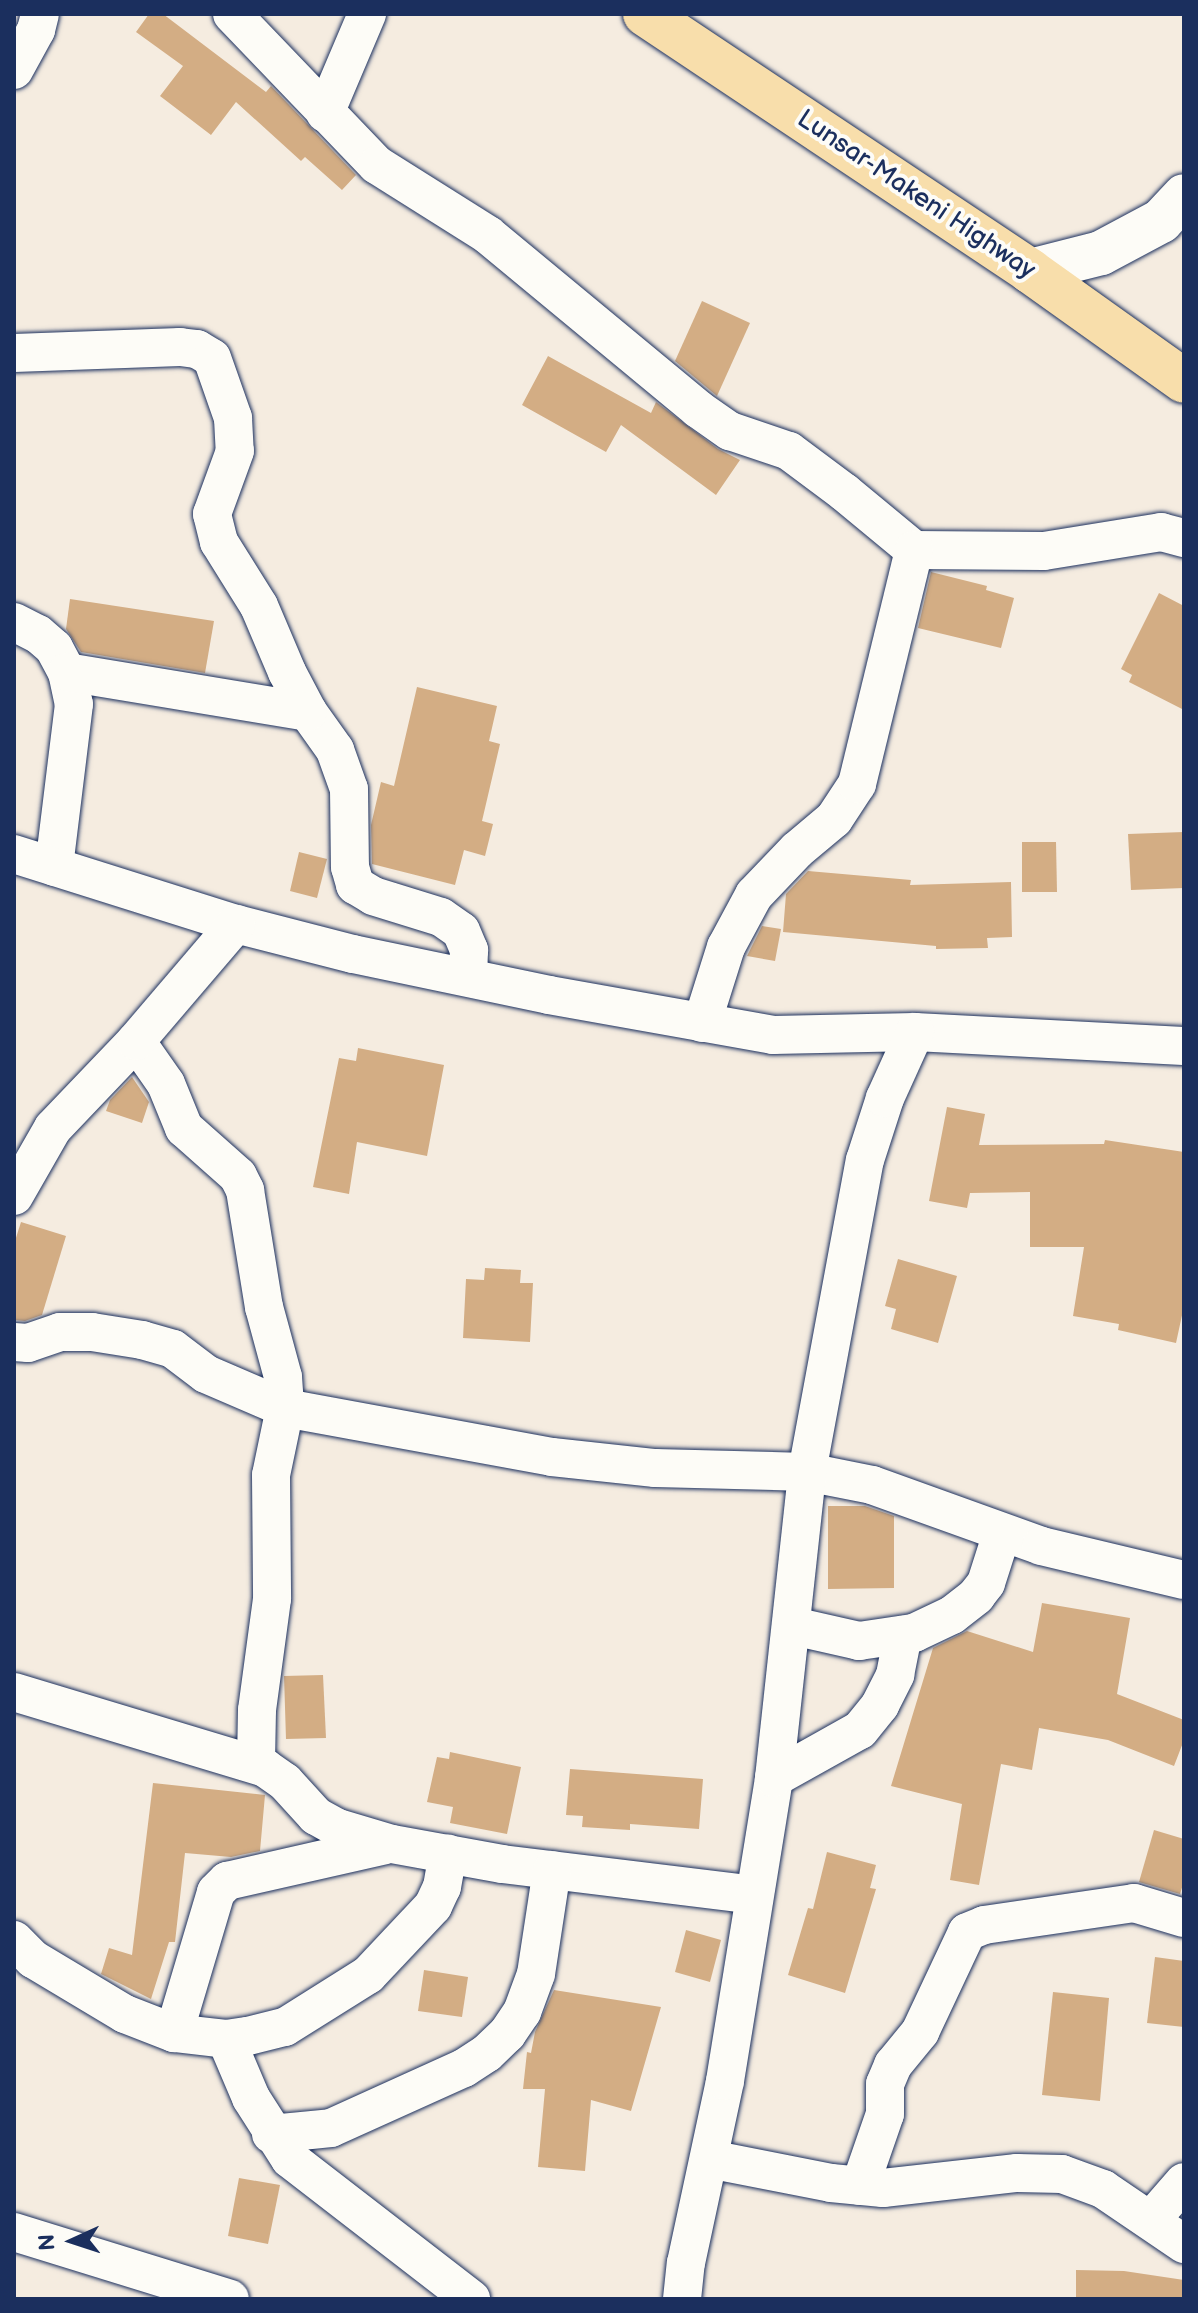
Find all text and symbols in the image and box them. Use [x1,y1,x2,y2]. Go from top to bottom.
street label: Lunsar-Makeni Highway [791,104,1041,286]
north arrow [32,2201,112,2281]
text: N [34,2233,61,2251]

